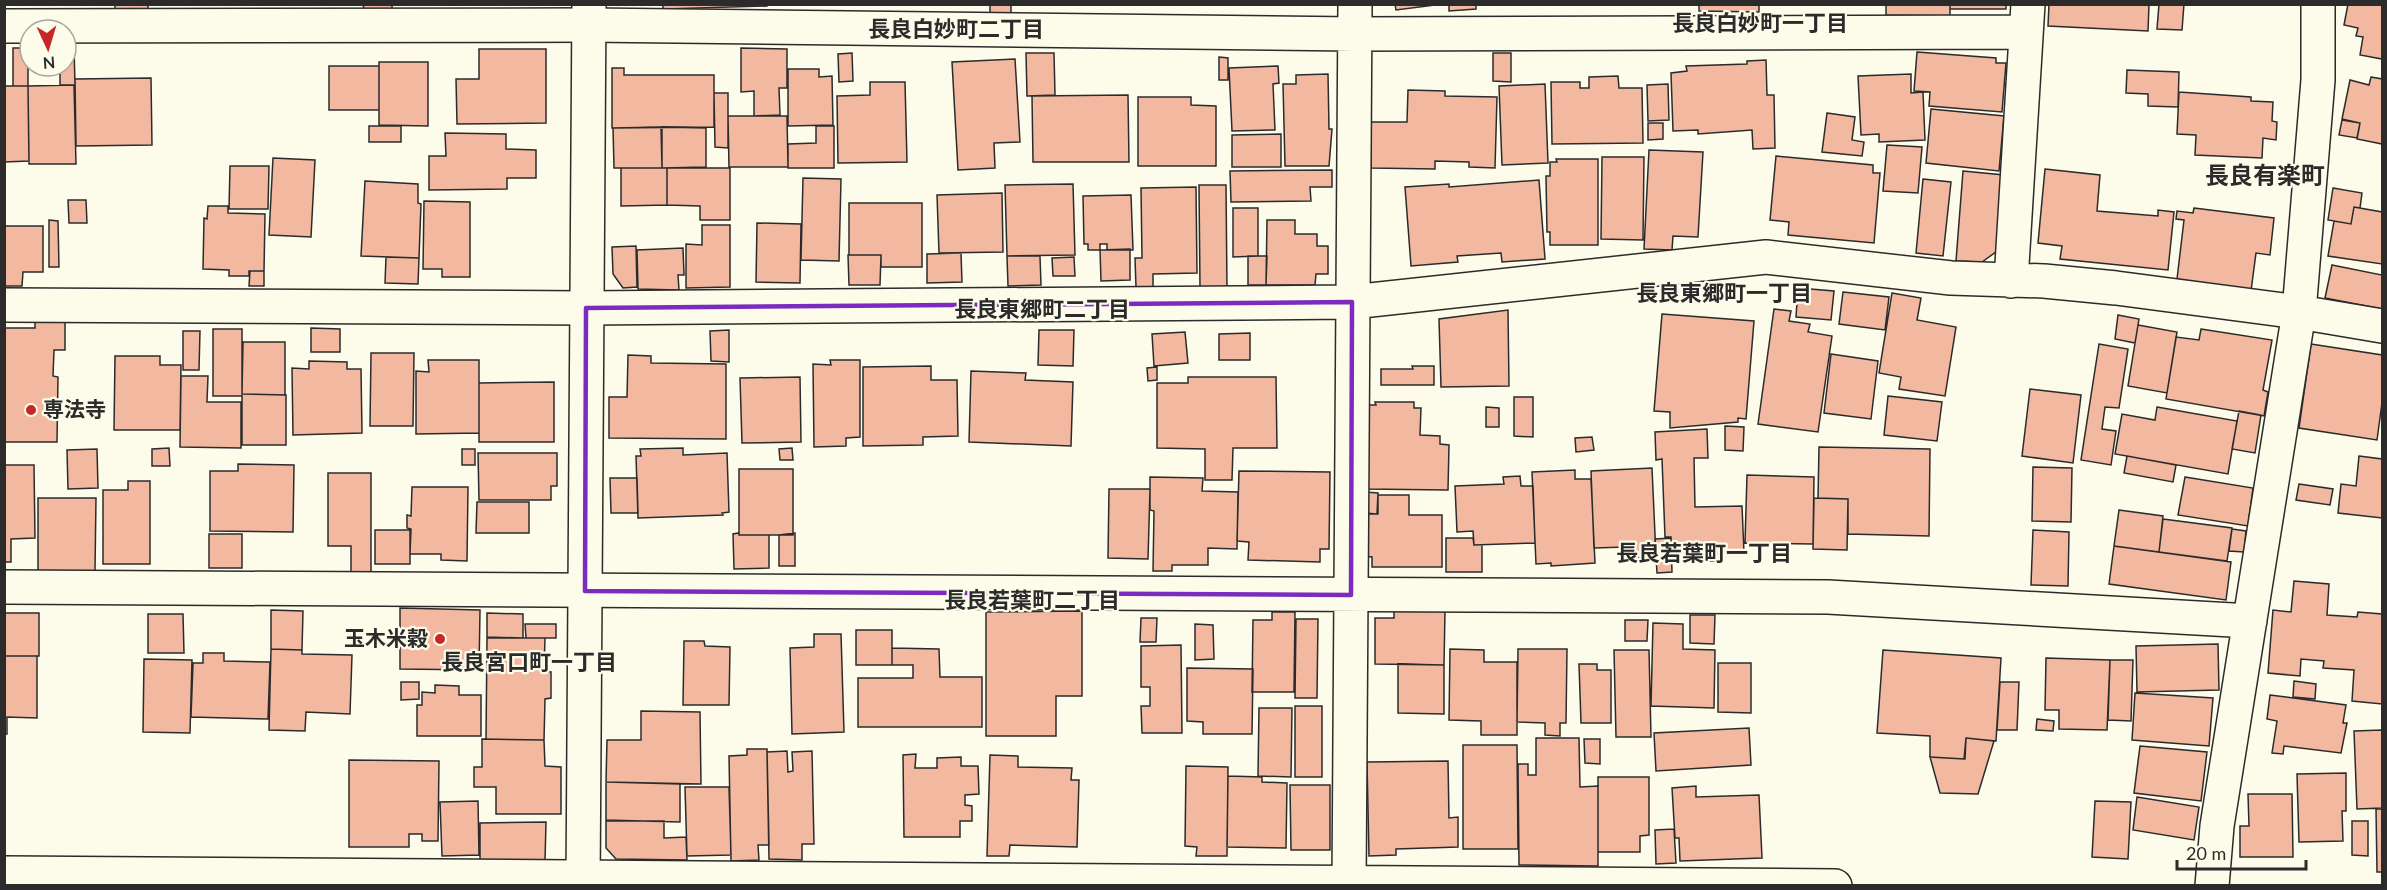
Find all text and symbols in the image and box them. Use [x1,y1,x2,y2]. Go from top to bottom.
district label: 長良白妙町一丁目 [1672,9,1848,36]
district label: 長良白妙町二丁目 [868,15,1044,42]
north arrow [18,18,78,78]
text: N [42,54,56,73]
district label: 長良有楽町 [2205,160,2325,189]
district label: 長良東郷町一丁目 [1636,279,1812,306]
district label: 長良東郷町二丁目 [954,295,1130,322]
place label: 専法寺 [43,396,106,421]
marker: 専法寺 [24,403,38,417]
district label: 長良若葉町一丁目 [1616,539,1792,566]
district label: 長良若葉町二丁目 [944,586,1120,613]
place label: 玉木米穀 [344,625,428,650]
marker: 玉木米穀 [433,632,447,646]
district label: 長良宮口町一丁目 [441,648,617,675]
scale bar [2177,833,2306,871]
text: 20 m [2186,842,2226,864]

